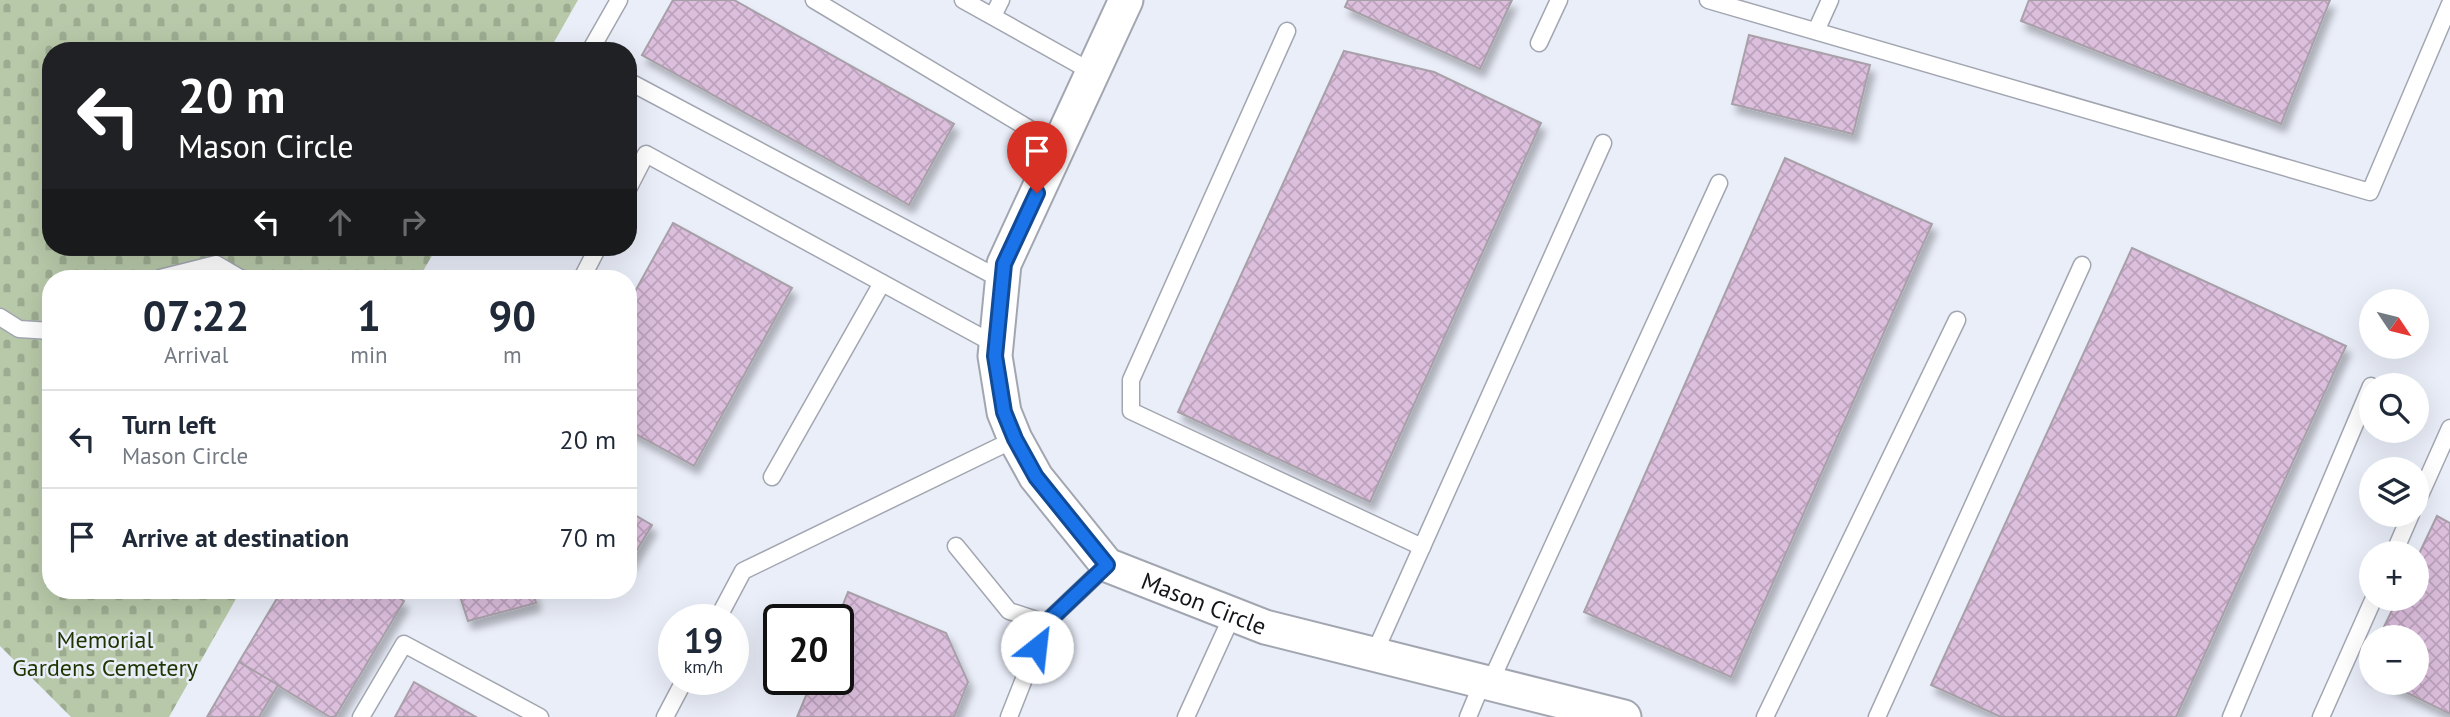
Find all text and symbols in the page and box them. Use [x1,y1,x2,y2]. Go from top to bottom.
text: 20 m [178,63,285,127]
icon: left [63,70,154,161]
pin [1007,121,1067,193]
text: Mason Circle [178,125,354,167]
icon: arrive [1018,132,1056,170]
icon: left [248,203,286,241]
icon: ahead [321,203,359,241]
icon: right [394,203,432,241]
text: 07:22 [143,288,249,343]
text: 1 [357,288,381,343]
text: 90 [489,288,536,343]
north arrow [2359,289,2429,359]
map controls [2359,289,2429,695]
text: Arrival [164,340,228,369]
text: min [350,340,388,369]
text: m [503,340,522,369]
button: search [2359,373,2429,443]
text: Turn left [122,408,216,441]
icon: left [63,420,101,458]
text: 20 m [560,423,616,456]
text: Mason Circle [122,441,248,470]
button: layers [2359,457,2429,527]
icon: arrive [63,518,101,556]
text: Arrive at destination [122,521,349,554]
text: 70 m [560,521,616,554]
button: + [2359,541,2429,611]
street label: Mason Circle [1137,565,1271,642]
speed limit sign: 20 [763,604,854,695]
position arrow [1000,610,1074,684]
text: 19 [684,617,723,663]
park label: Memorial Gardens Cemetery [12,624,198,683]
button: − [2359,625,2429,695]
text: km/h [684,655,723,678]

